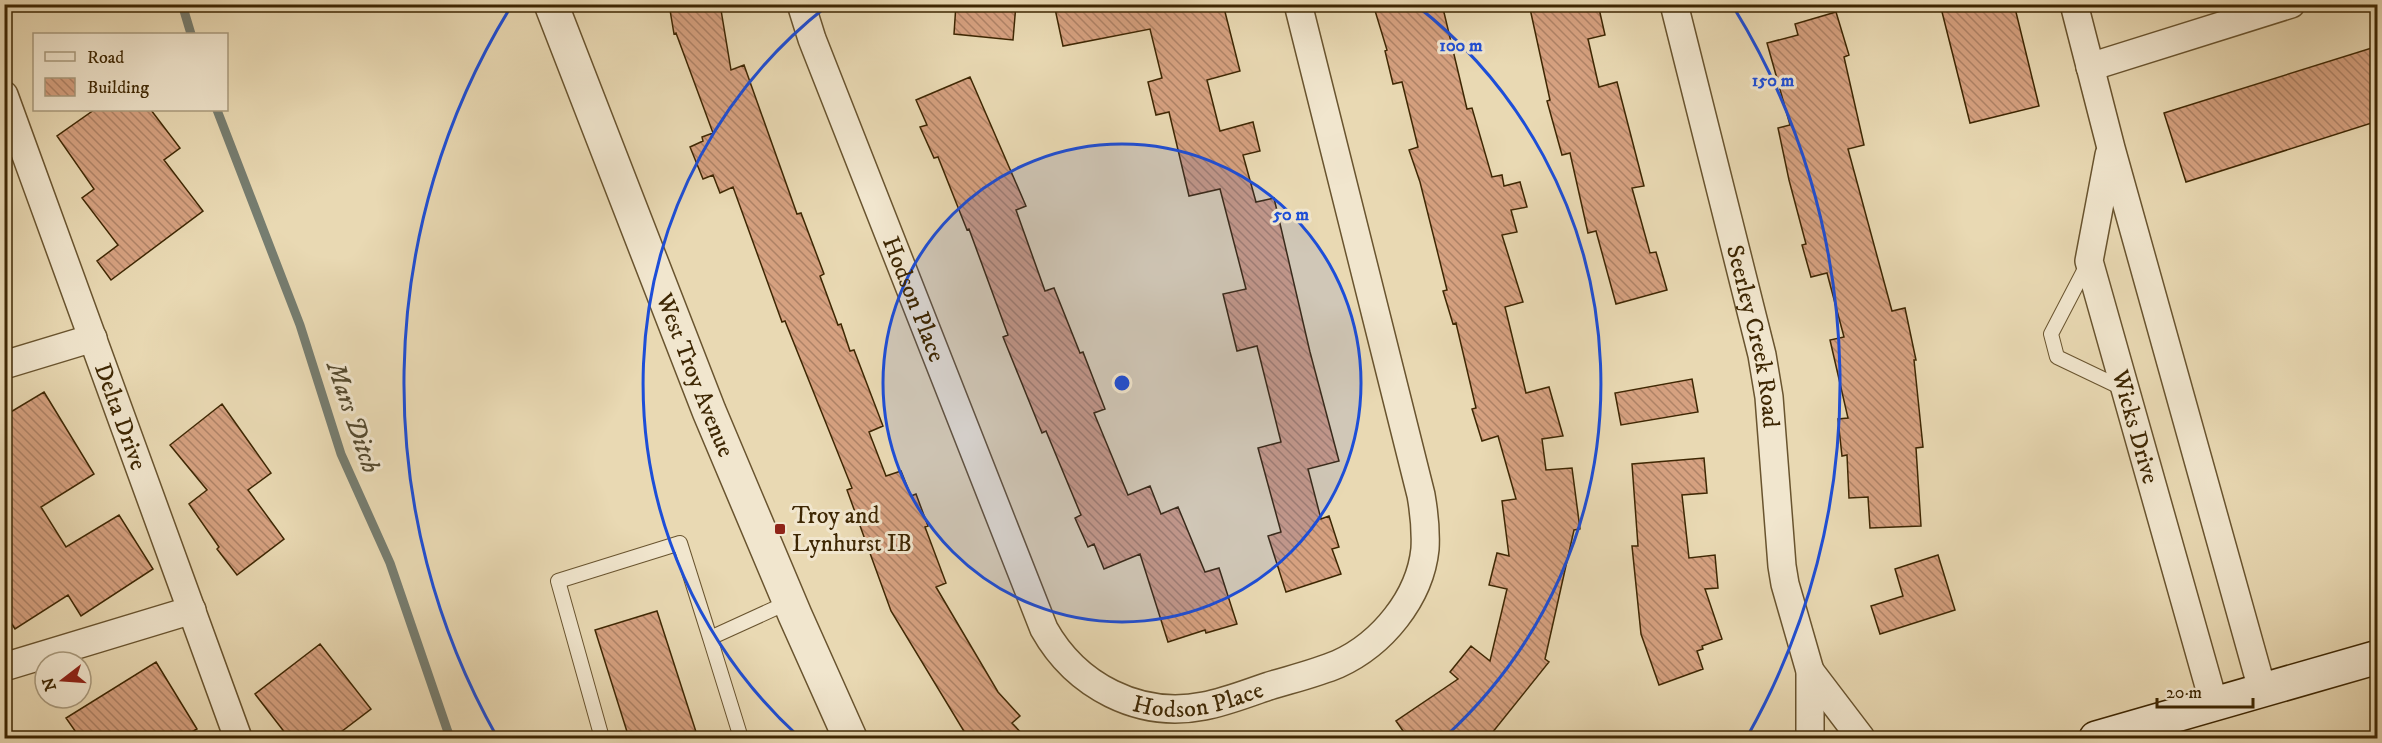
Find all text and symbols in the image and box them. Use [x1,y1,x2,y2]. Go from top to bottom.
legend [33,33,228,111]
text: 100 m [1439,35,1483,57]
text: Road [87,47,124,69]
text: 150 m [1752,70,1795,92]
text: Building [87,77,149,99]
text: 50 m [1272,204,1309,226]
street label: Hodson Place [875,232,951,366]
street label: Seerley Creek Road [1719,242,1785,429]
street label: West Troy Avenue [648,288,741,462]
water label: Mars Ditch [318,356,387,478]
street label: Delta Drive [87,359,153,474]
street label: Wicks Drive [2104,366,2165,487]
centre of rings [1112,373,1132,393]
place label: Troy and Lynhurst IB [792,501,912,559]
marker: Troy and Lynhurst IB [773,522,787,536]
north arrow [33,650,93,710]
scale bar [2157,671,2253,709]
text: N [38,675,61,693]
street label: Hodson Place [1129,675,1268,725]
text: 20 m [2166,682,2202,704]

